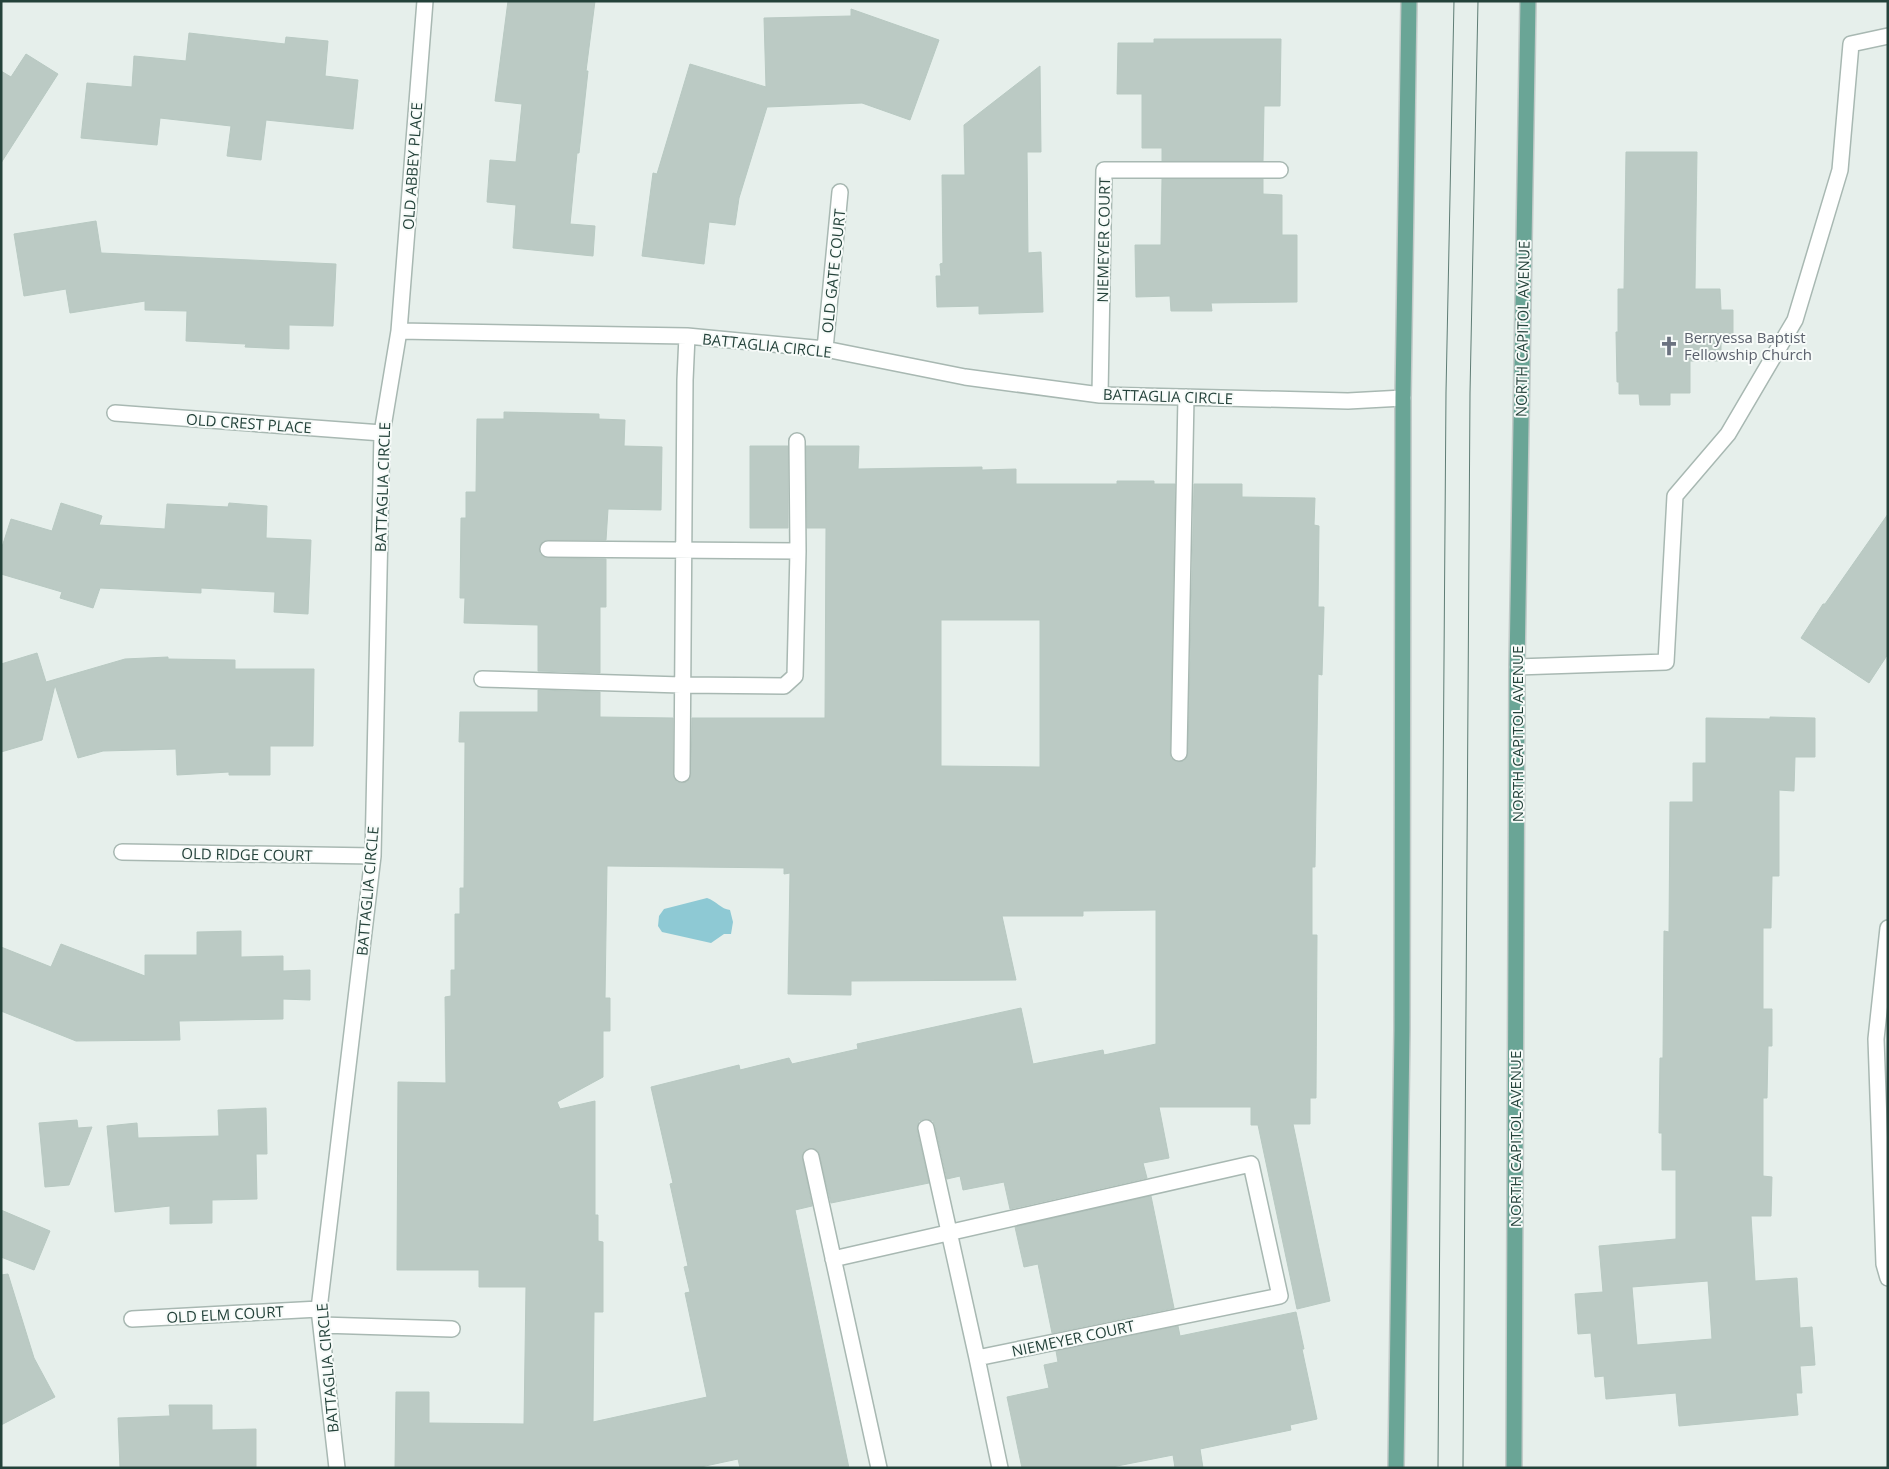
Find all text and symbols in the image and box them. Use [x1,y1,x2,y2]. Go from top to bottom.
street label: OLD ABBEY PLACE [398,102,426,230]
street label: NIEMEYER COURT [1092,177,1114,303]
street label: OLD GATE COURT [817,207,850,334]
street label: NORTH CAPITOL AVENUE [1510,241,1534,417]
place label: Berryessa Baptist Fellowship Church [1684,327,1812,364]
street label: BATTAGLIA CIRCLE [701,328,833,362]
church icon: Berryessa Baptist Fellowship Church [1658,335,1680,357]
street label: BATTAGLIA CIRCLE [1103,384,1233,408]
street label: OLD CREST PLACE [186,409,312,437]
street label: BATTAGLIA CIRCLE [370,422,394,552]
street label: NORTH CAPITOL AVENUE [1507,646,1527,822]
street label: BATTAGLIA CIRCLE [351,825,383,957]
street label: OLD RIDGE COURT [181,843,314,865]
street label: NORTH CAPITOL AVENUE [1505,1051,1525,1227]
street label: OLD ELM COURT [166,1301,285,1327]
street label: BATTAGLIA CIRCLE [311,1302,343,1434]
street label: NIEMEYER COURT [1010,1315,1137,1361]

